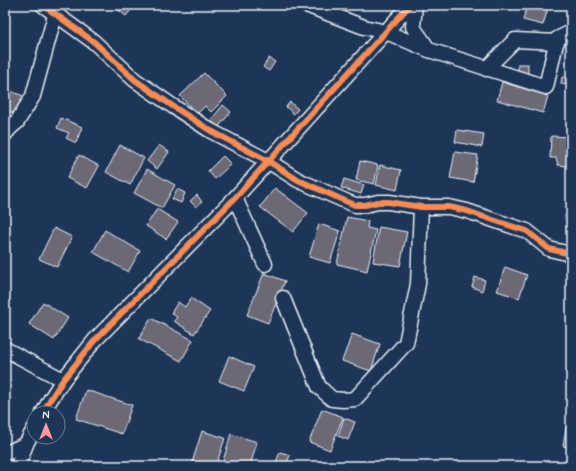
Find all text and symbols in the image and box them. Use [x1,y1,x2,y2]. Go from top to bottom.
north arrow [26,405,66,445]
text: N [42,409,50,423]

